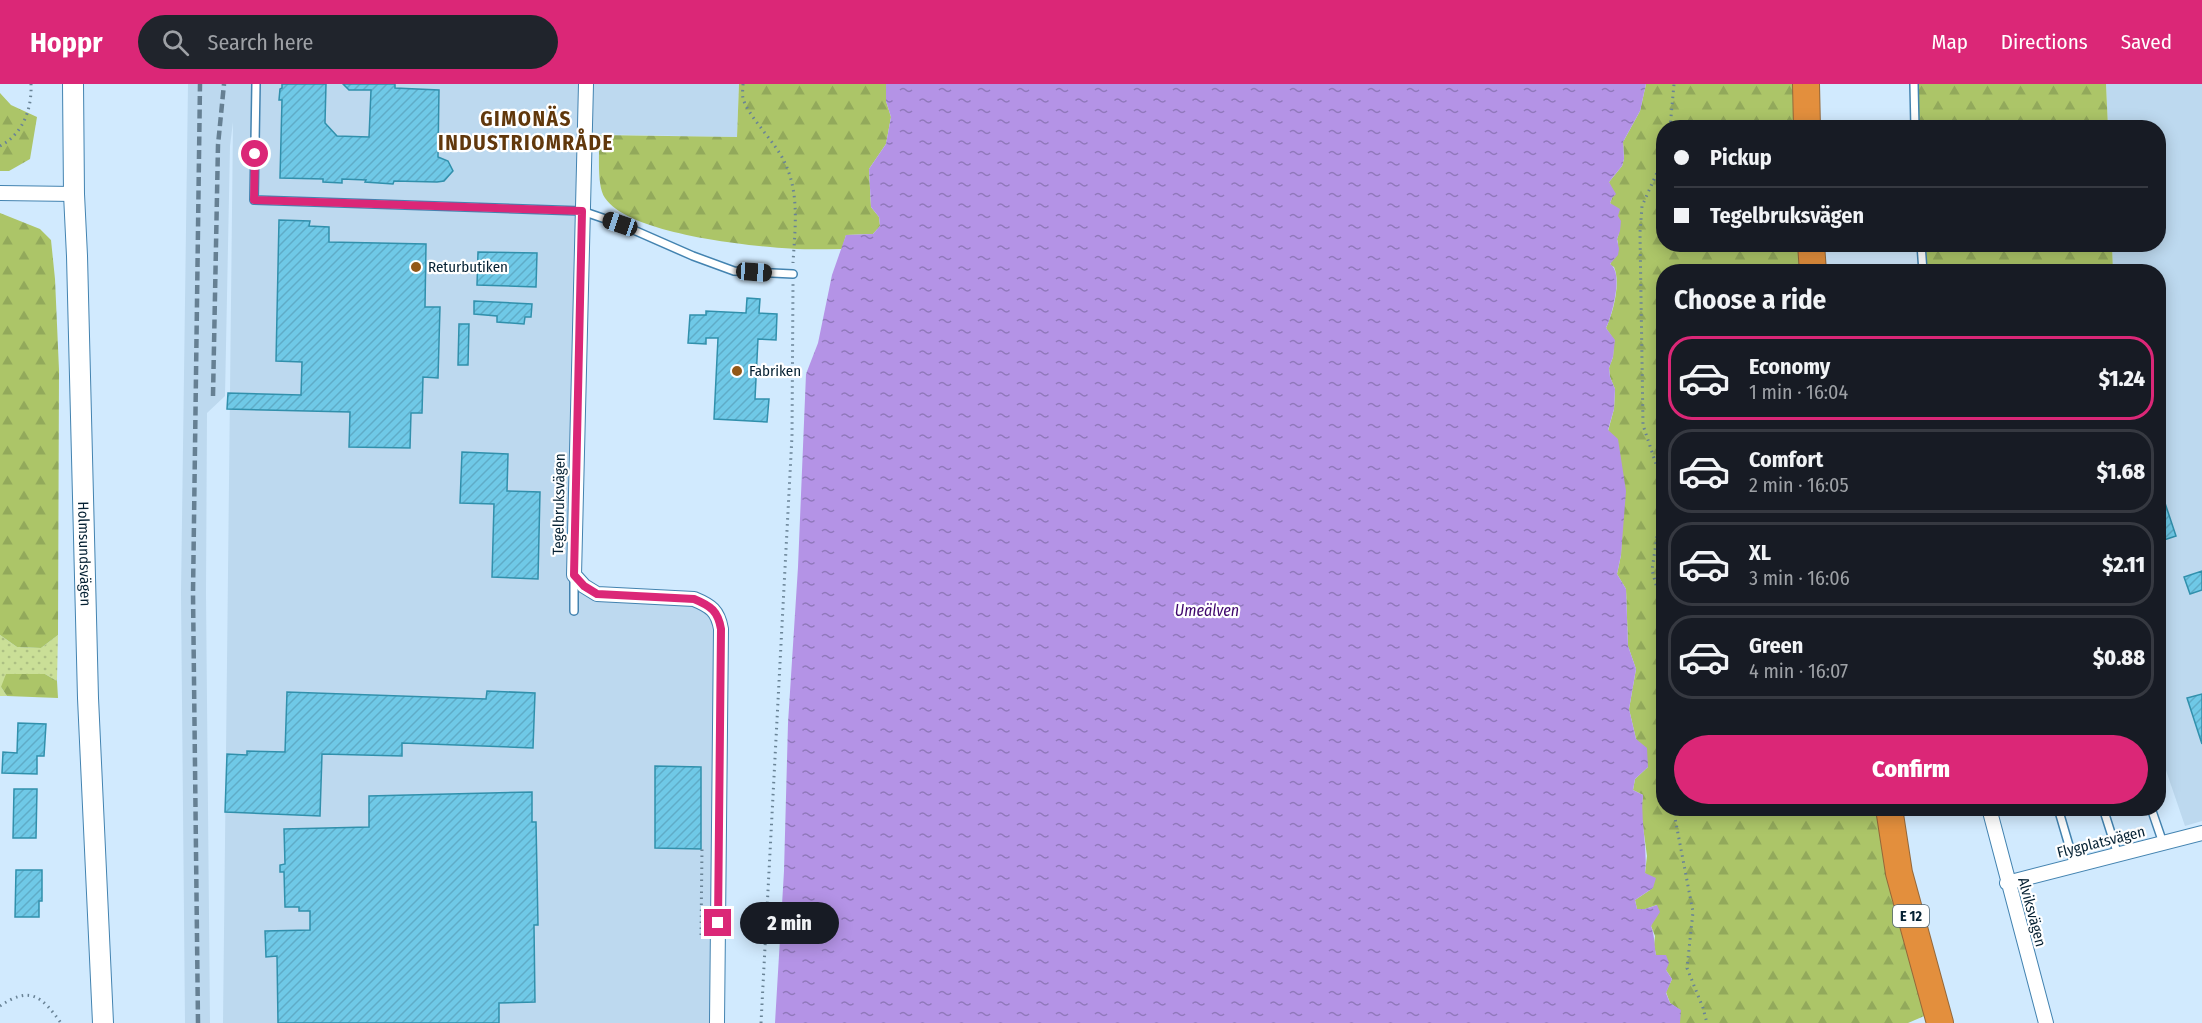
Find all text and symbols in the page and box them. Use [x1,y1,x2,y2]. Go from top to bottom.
search box [138,15,558,69]
text: Hoppr [30,26,102,59]
icon: search [159,26,192,59]
text: Search here [207,29,313,56]
text: Map [1931,29,1968,55]
text: Directions [2001,29,2088,55]
text: Saved [2121,29,2172,55]
district label: GIMONÄS INDUSTRIOMRÅDE [438,105,614,156]
route start [241,140,268,167]
text: Pickup [1710,144,1772,171]
text: Tegelbruksvägen [1710,202,1864,229]
car [600,210,640,238]
place label: Returbutiken [428,258,508,276]
marker: Returbutiken [409,260,423,274]
car [735,262,773,282]
text: Choose a ride [1674,284,1826,316]
icon: car [1677,351,1731,405]
text: Economy [1749,353,1830,380]
place label: Fabriken [749,362,801,380]
marker: Fabriken [730,364,744,378]
text: $1.24 [2099,365,2145,392]
text: 1 min · 16:04 [1749,380,1848,404]
icon: car [1677,444,1731,498]
text: Comfort [1749,446,1823,473]
street label: Tegelbruksvägen [549,453,569,555]
text: $1.68 [2097,458,2145,485]
text: 2 min · 16:05 [1749,473,1849,497]
street label: Holmsundsvägen [74,501,95,606]
icon: car [1677,537,1731,591]
text: XL [1749,539,1771,566]
text: $2.11 [2102,551,2145,578]
text: 3 min · 16:06 [1749,566,1850,590]
water label: Umeälven [1175,601,1239,620]
icon: car [1677,630,1731,684]
text: Green [1749,632,1803,659]
text: $0.88 [2093,644,2145,671]
text: 4 min · 16:07 [1749,659,1848,683]
button: Confirm [1674,735,2148,804]
street label: Flygplatsvägen [2055,822,2147,862]
street label: Alviksvägen [2014,875,2050,949]
callout: 2 min [739,902,838,944]
road number: E 12 [1893,905,1929,927]
route end [704,909,731,936]
text: 2 min [767,911,812,935]

